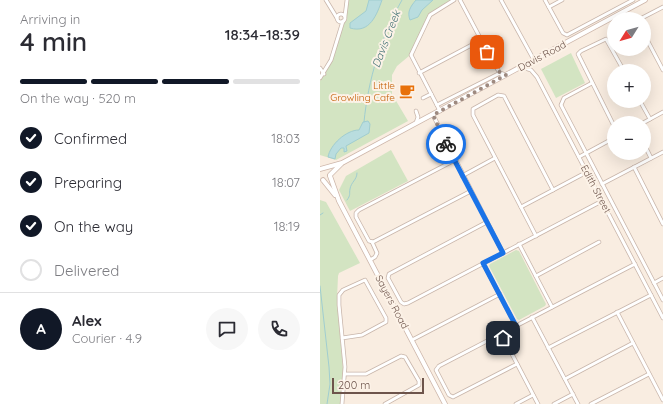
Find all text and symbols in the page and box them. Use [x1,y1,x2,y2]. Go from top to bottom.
water label: Davis Creek [369,7,404,70]
text: Arriving in [20,11,80,27]
north arrow [607,12,651,56]
map controls [607,12,651,160]
text: 4 min [20,25,87,58]
text: 18:34–18:39 [225,25,300,44]
pin [470,35,504,69]
street label: Davis Road [516,38,568,74]
icon: bag [476,41,498,63]
button: + [607,64,651,108]
place label: Little Growling Cafe [330,79,395,104]
cafe icon: Little Growling Cafe [398,82,416,100]
text: On the way · 520 m [20,90,136,106]
button: − [607,116,651,160]
courier [426,124,466,164]
icon: check [20,127,42,149]
text: Confirmed [54,129,127,148]
text: 18:03 [271,130,300,146]
icon: bike [435,133,457,155]
street label: Edith Street [578,163,614,216]
icon: check [20,171,42,193]
text: Preparing [54,173,122,192]
text: 18:07 [272,174,300,190]
icon: check [20,215,42,237]
text: On the way [54,217,133,236]
text: 18:19 [274,218,300,234]
text: Delivered [54,261,119,280]
street label: Sayers Road [372,273,412,331]
button: chat [206,308,248,350]
button: phone [258,308,300,350]
text: Alex [72,311,102,330]
text: A [36,319,46,338]
pin [486,321,520,355]
icon: home [492,327,514,349]
text: Courier · 4.9 [72,330,142,346]
scale bar [332,376,424,395]
text: 200 m [338,378,370,392]

